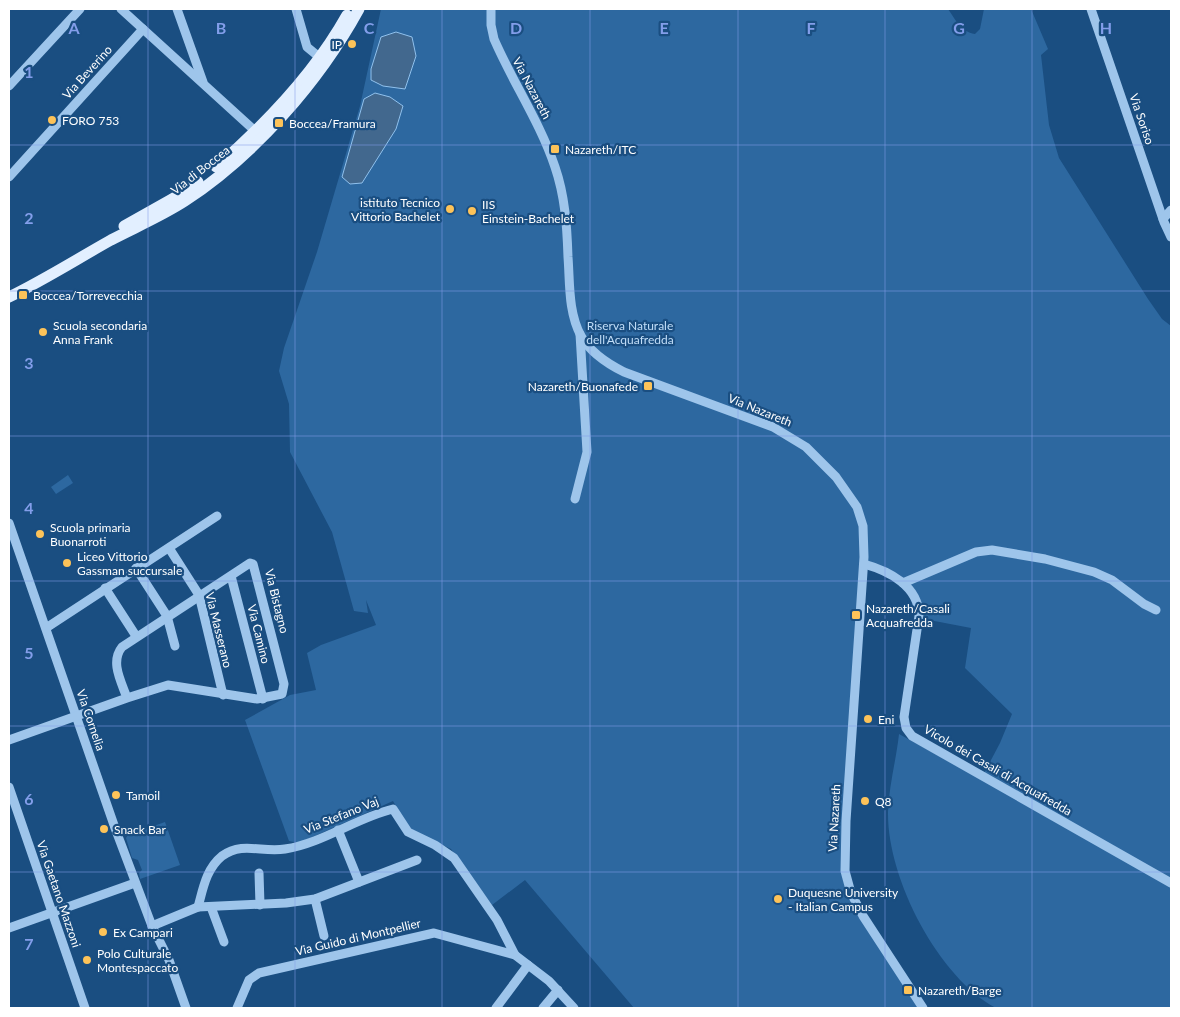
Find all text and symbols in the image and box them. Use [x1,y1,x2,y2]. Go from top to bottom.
text: A [67,18,80,37]
text: B [216,18,226,37]
text: C [364,18,375,37]
text: D [510,18,522,37]
text: E [659,18,669,37]
text: F [806,18,816,37]
text: G [953,18,965,37]
text: H [1100,18,1112,37]
place label: IP [331,37,342,52]
marker: IP [346,38,358,50]
street label: Via Beverino [59,42,115,102]
street label: Via Nazareth [509,55,555,121]
text: 1 [24,62,34,81]
street label: Via Soriso [1126,92,1158,146]
place label: FORO 753 [62,113,119,128]
marker: FORO 753 [46,114,58,126]
place label: Boccea/Framura [289,116,376,131]
marker: Boccea/Framura [273,117,285,129]
street label: Via di Boccea [168,142,233,198]
place label: Nazareth/ITC [565,142,636,157]
marker: Nazareth/ITC [549,143,561,155]
place label: istituto Tecnico Vittorio Bachelet [351,195,441,224]
place label: IIS Einstein-Bachelet [482,197,575,226]
marker: istituto Tecnico Vittorio Bachelet [444,203,456,215]
marker: IIS Einstein-Bachelet [466,205,478,217]
text: 2 [24,208,34,227]
place label: Boccea/Torrevecchia [33,288,143,303]
marker: Boccea/Torrevecchia [17,289,29,301]
place label: Scuola secondaria Anna Frank [53,318,147,347]
park label: Riserva Naturale dell'Acquafredda [586,318,674,347]
marker: Scuola secondaria Anna Frank [37,326,49,338]
text: 3 [24,353,34,372]
place label: Nazareth/Buonafede [528,379,638,394]
marker: Nazareth/Buonafede [642,380,654,392]
street label: Via Nazareth [726,390,794,430]
text: 4 [24,498,34,517]
place label: Scuola primaria Buonarroti [50,520,131,549]
marker: Scuola primaria Buonarroti [34,528,46,540]
place label: Liceo Vittorio Gassman succursale [77,549,182,578]
marker: Liceo Vittorio Gassman succursale [61,557,73,569]
street label: Via Bistagno [262,567,292,635]
street label: Via Masserano [202,591,236,670]
place label: Nazareth/Casali Acquafredda [866,601,950,630]
street label: Via Camino [244,603,274,665]
marker: Nazareth/Casali Acquafredda [850,609,862,621]
text: 5 [24,643,34,662]
street label: Via Cornelia [74,687,108,753]
place label: Eni [878,712,894,727]
marker: Eni [862,713,874,725]
street label: Vicolo dei Casali di Acquafredda [921,721,1075,819]
street label: Via Nazareth [825,784,843,852]
place label: Tamoil [126,788,160,803]
text: 6 [24,789,34,808]
marker: Tamoil [110,789,122,801]
street label: Via Stefano Vaj [301,793,381,837]
place label: Q8 [875,794,892,809]
marker: Q8 [859,795,871,807]
place label: Snack Bar [114,822,167,837]
marker: Snack Bar [98,823,110,835]
street label: Via Gaetano Mazzoni [34,839,84,949]
place label: Duquesne University - Italian Campus [788,885,899,914]
marker: Duquesne University - Italian Campus [772,893,784,905]
street label: Via Guido di Montpellier [294,915,423,959]
place label: Ex Campari [113,925,173,940]
marker: Ex Campari [97,926,109,938]
text: 7 [24,934,34,953]
place label: Polo Culturale Montespaccato [97,946,178,975]
marker: Polo Culturale Montespaccato [81,954,93,966]
place label: Nazareth/Barge [918,983,1002,998]
marker: Nazareth/Barge [902,984,914,996]

